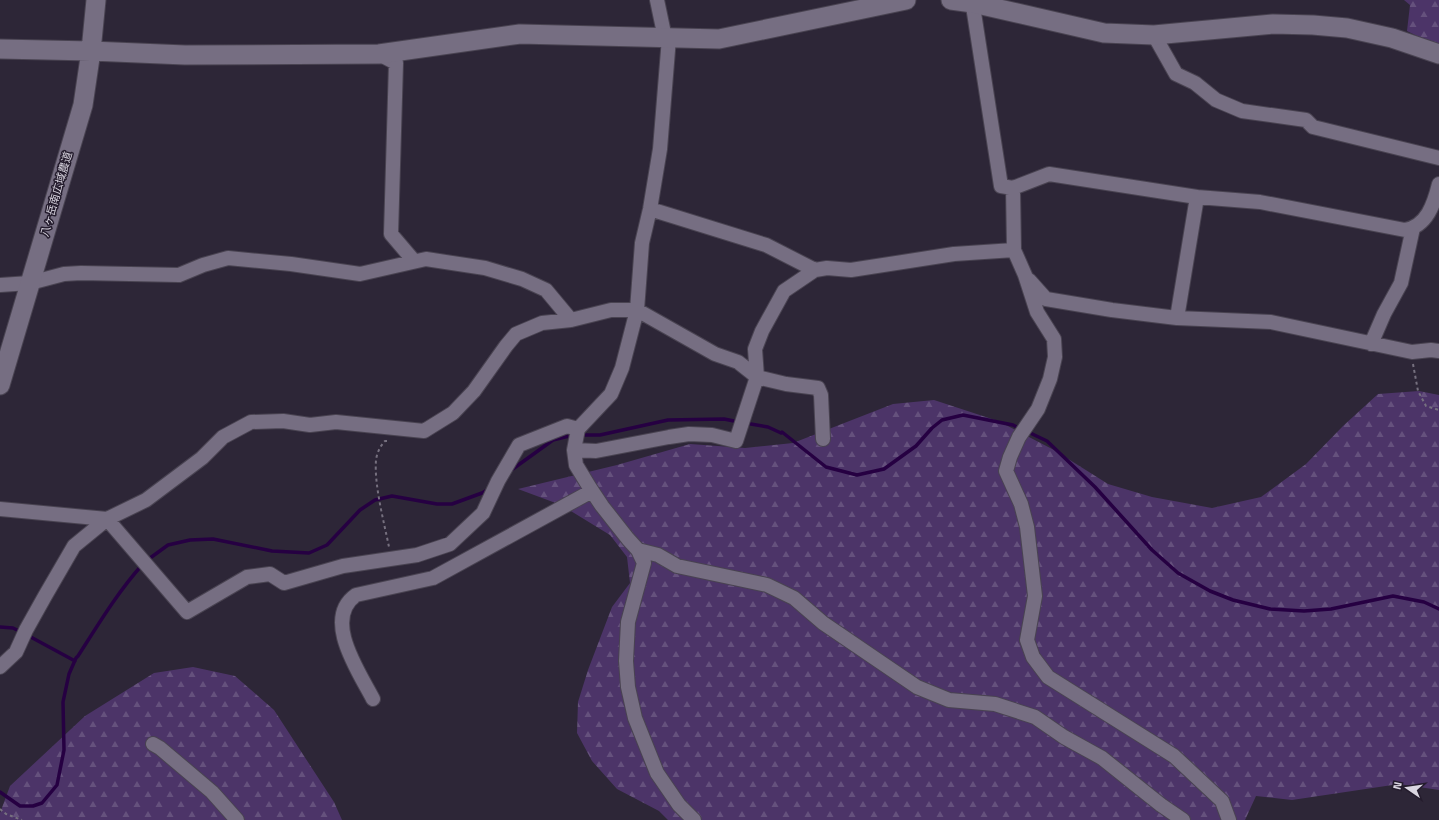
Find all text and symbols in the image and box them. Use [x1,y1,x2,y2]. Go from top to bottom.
street label: 八ヶ岳南広域農道 [36,149,76,239]
north arrow [1387,768,1427,808]
text: N [1389,780,1406,791]

